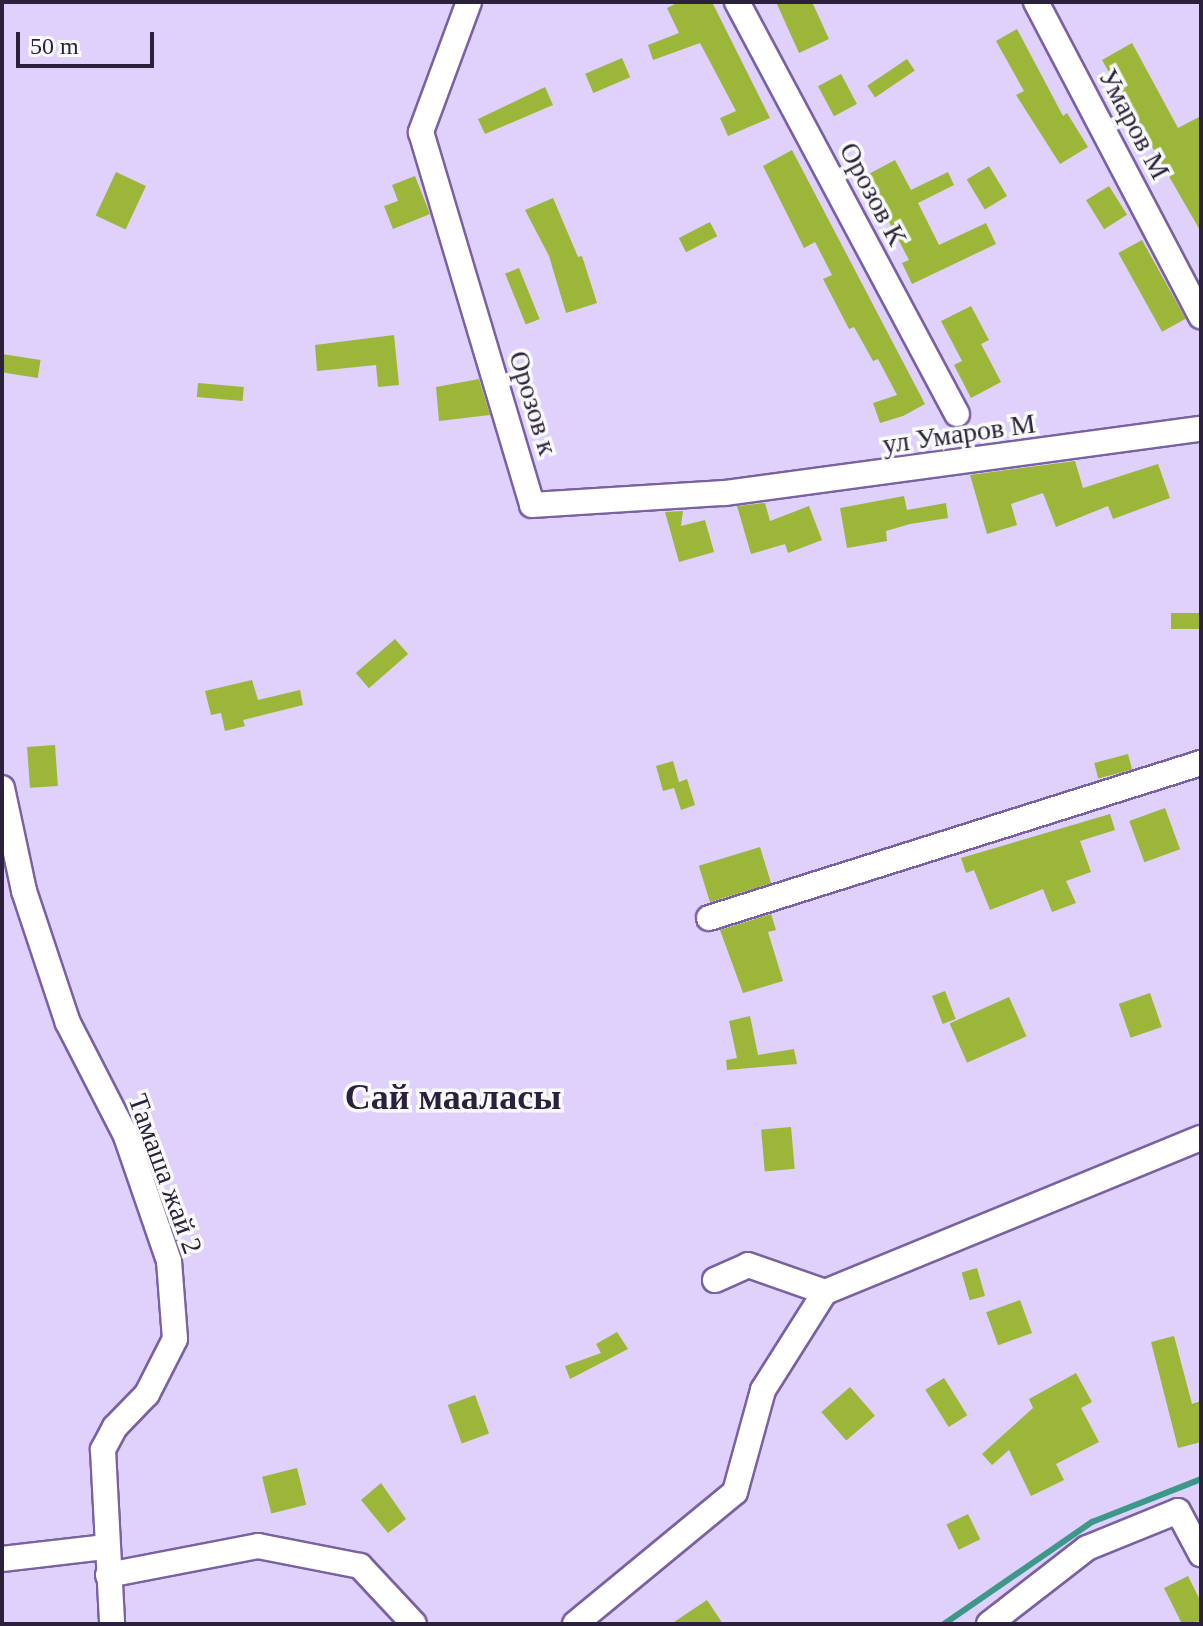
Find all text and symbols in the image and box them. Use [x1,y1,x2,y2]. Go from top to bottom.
scale bar [20,16,158,66]
text: 50 m [30,33,79,59]
street label: Умаров М [1091,63,1177,185]
street label: Орозов К [832,137,914,251]
street label: Орозов к [501,347,565,459]
street label: ул Умаров М [880,407,1038,461]
district label: Сай мааласы [345,1076,561,1120]
street label: Тамаша жай 2 [121,1090,209,1258]

